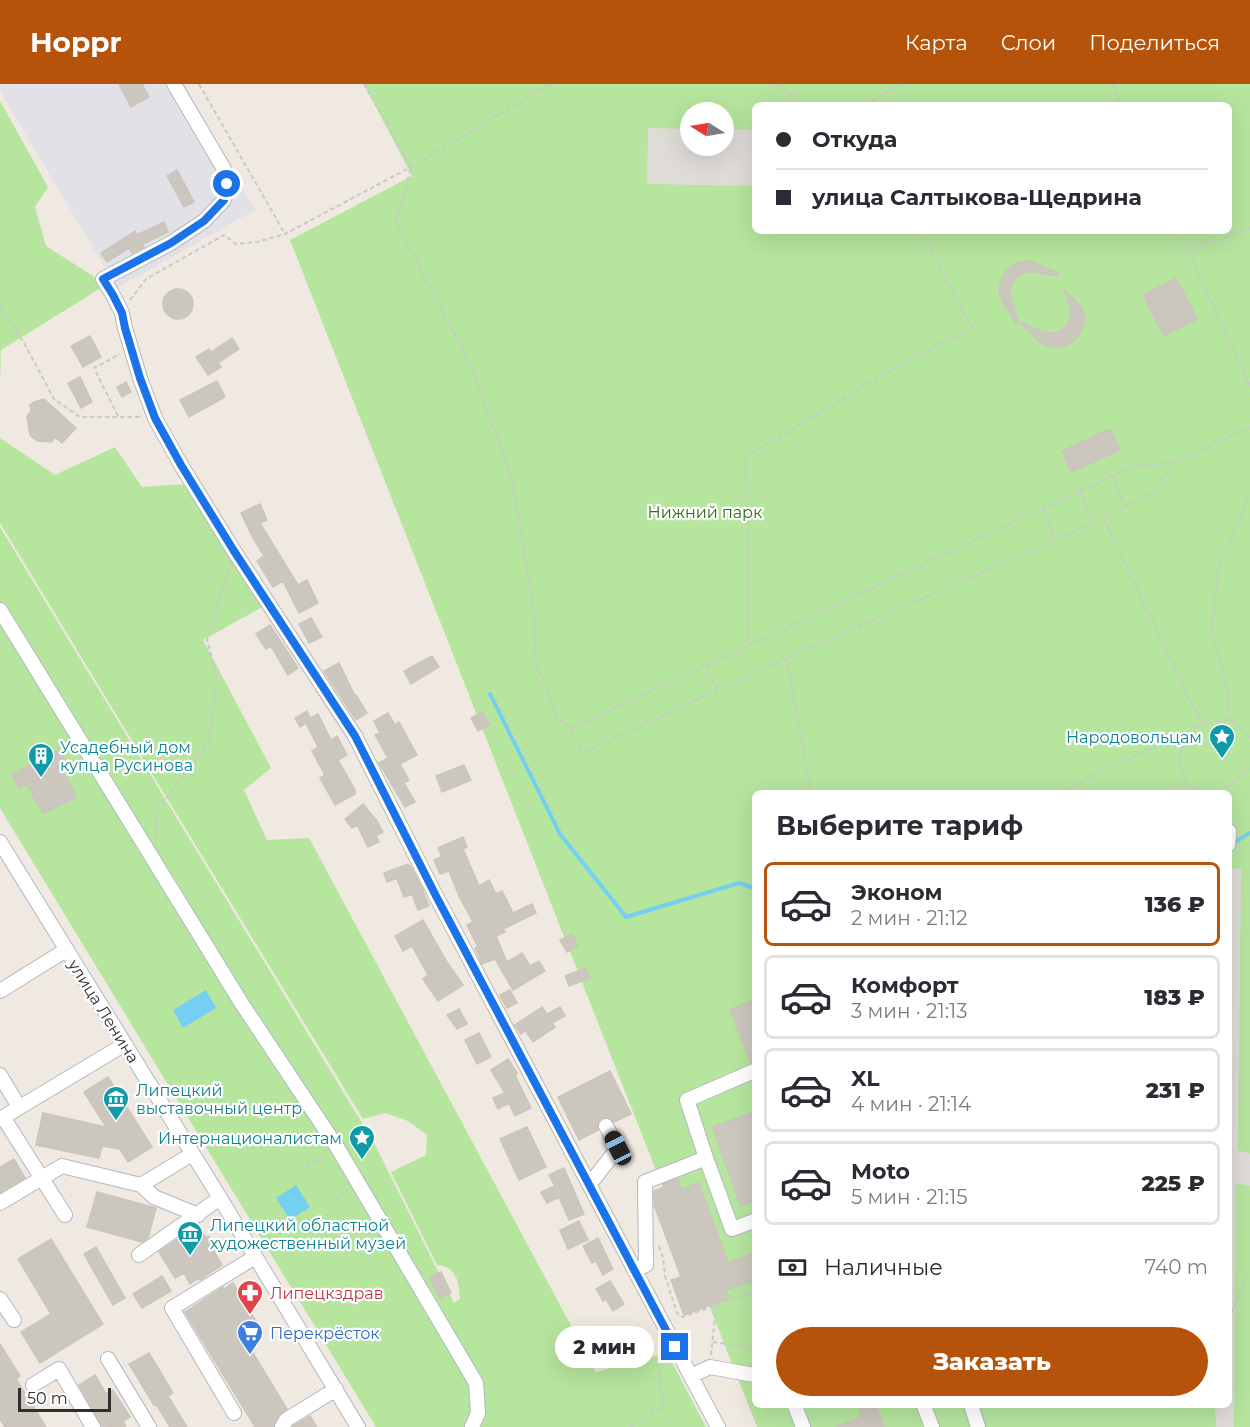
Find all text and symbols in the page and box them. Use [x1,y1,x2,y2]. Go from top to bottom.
text: Hoppr [30,25,122,59]
text: Карта [905,30,968,55]
text: Слои [1001,30,1056,55]
text: Поделиться [1089,30,1220,55]
north arrow [680,102,734,156]
map controls [680,102,734,156]
text: Откуда [812,126,897,153]
route start [213,170,240,197]
text: улица Салтыкова-Щедрина [812,184,1142,211]
park label: Нижний парк [648,503,763,522]
place icon: Народовольцам [1207,722,1237,760]
place label: Народовольцам [1066,728,1202,747]
place label: Усадебный дом купца Русинова [60,738,193,775]
building icon: Усадебный дом купца Русинова [26,741,56,779]
text: Выберите тариф [776,809,1023,842]
icon: car [779,877,833,931]
text: Эконом [851,879,942,906]
text: 136 ₽ [1145,891,1205,918]
text: 2 мин · 21:12 [851,906,968,930]
street label: улица Ленина [64,955,143,1067]
icon: car [779,970,833,1024]
text: Комфорт [851,972,959,999]
text: 183 ₽ [1144,984,1205,1011]
text: 3 мин · 21:13 [851,999,967,1023]
icon: car [779,1063,833,1117]
text: XL [851,1065,880,1092]
text: 231 ₽ [1146,1077,1205,1104]
place label: Липецкий выставочный центр [136,1081,302,1118]
museum icon: Липецкий выставочный центр [101,1084,131,1122]
text: 4 мин · 21:14 [851,1092,971,1116]
place icon: Интернационалистам [347,1123,377,1161]
car [602,1128,634,1168]
place label: Интернационалистам [158,1129,342,1148]
icon: car [779,1156,833,1210]
text: Moto [851,1158,910,1185]
text: 225 ₽ [1142,1170,1205,1197]
text: 5 мин · 21:15 [851,1185,968,1209]
place label: Липецкий областной художественный музей [210,1216,406,1253]
museum icon: Липецкий областной художественный музей [175,1219,205,1257]
icon: cash [776,1251,809,1284]
text: Наличные [824,1254,943,1281]
text: 740 m [1145,1255,1208,1279]
pharmacy icon: Липецкздрав [235,1278,265,1316]
place label: Липецкздрав [270,1284,383,1303]
supermarket icon: Перекрёсток [235,1318,265,1356]
place label: Перекрёсток [270,1324,380,1343]
callout: 2 мин [555,1326,654,1368]
button: Заказать [776,1327,1208,1396]
route end [661,1333,688,1360]
text: 2 мин [573,1335,636,1359]
scale bar [18,1385,111,1412]
text: 50 m [27,1389,68,1408]

